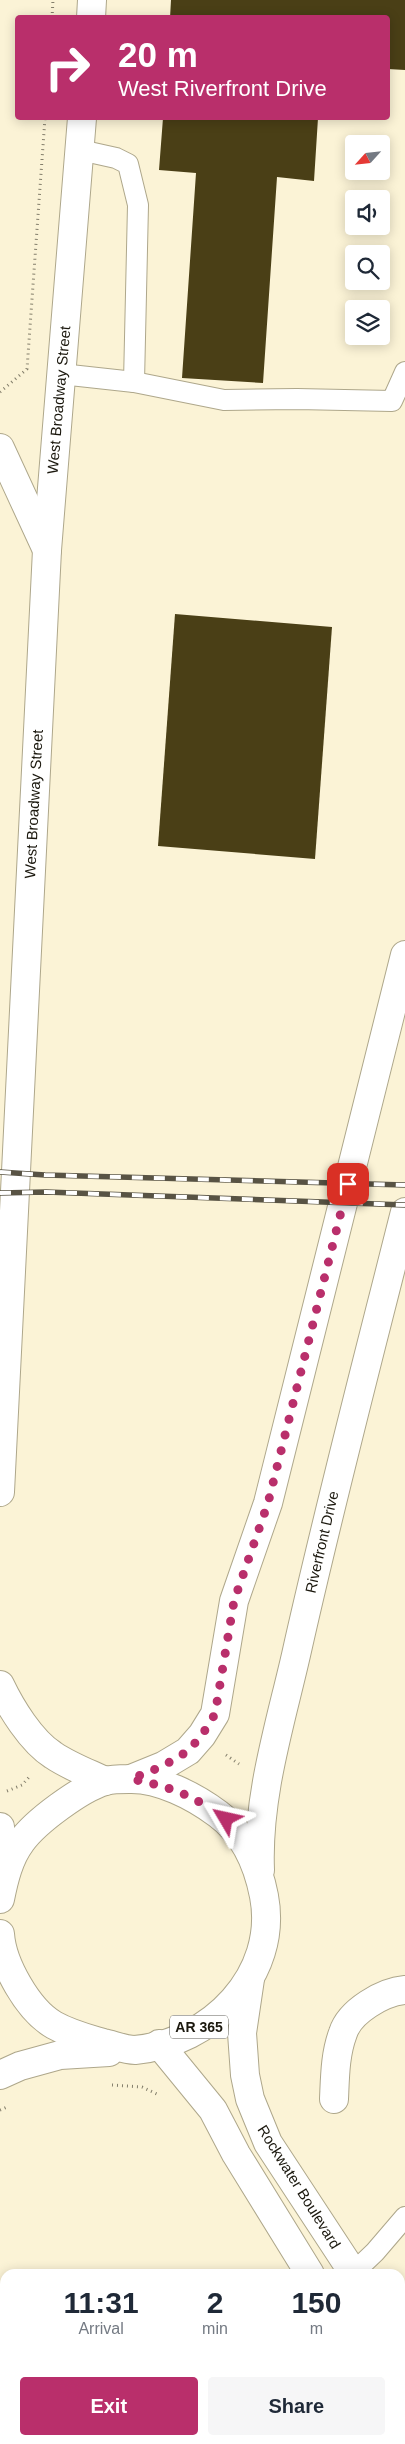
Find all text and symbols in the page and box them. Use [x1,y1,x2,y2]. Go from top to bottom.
icon: right [35,35,100,100]
text: 20 m [118,35,198,74]
text: West Riverfront Drive [118,76,327,101]
north arrow [345,135,390,180]
map controls [345,135,390,345]
button: sound [345,190,390,235]
button: search [345,245,390,290]
button: layers [345,300,390,345]
street label: West Broadway Street [44,324,74,475]
street label: West Broadway Street [21,728,46,879]
pin [327,1163,369,1205]
icon: arrive [334,1170,362,1198]
street label: Riverfront Drive [302,1489,342,1595]
position arrow [199,1792,251,1844]
road number: AR 365 [170,2015,228,2038]
street label: Rockwater Boulevard [254,2122,344,2252]
text: 11:31 [64,2286,139,2319]
text: 2 [207,2286,223,2319]
text: 150 [291,2286,341,2319]
text: Arrival [78,2320,124,2337]
text: min [202,2320,228,2337]
text: m [310,2320,323,2337]
button: Exit [20,2377,198,2435]
button: Share [208,2377,385,2435]

